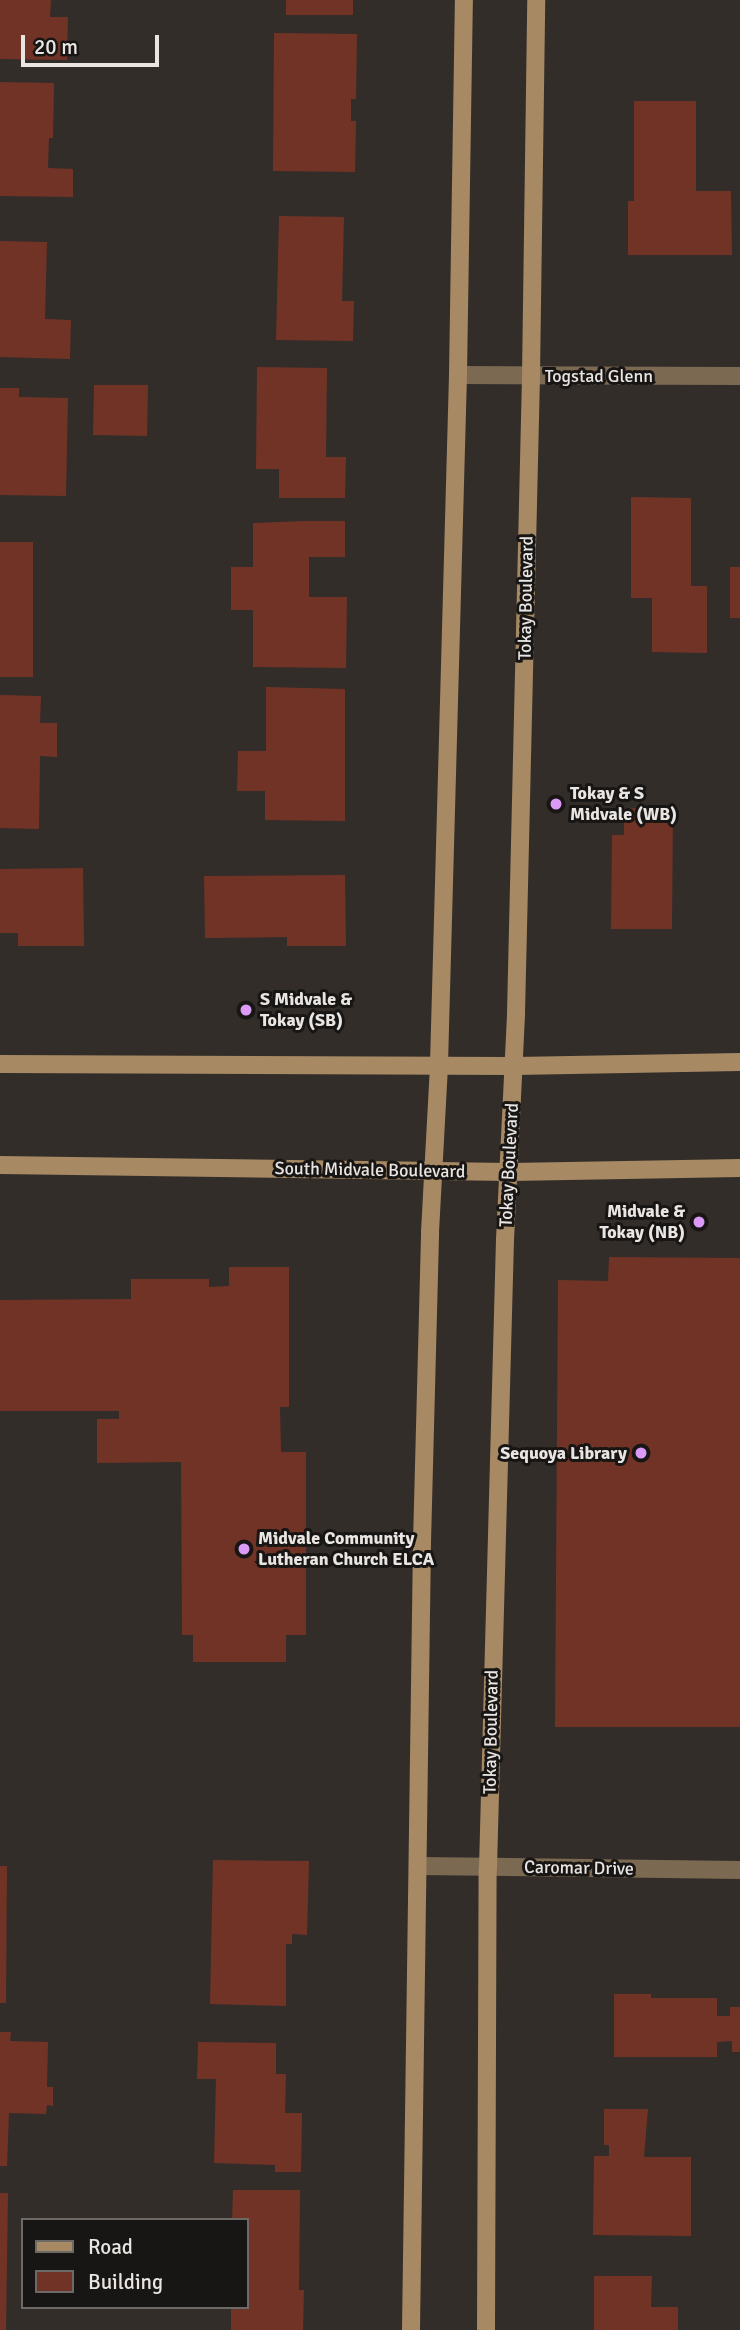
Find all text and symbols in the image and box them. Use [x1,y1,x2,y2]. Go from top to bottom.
scale bar [24,21,163,65]
text: 20 m [34,34,78,60]
street label: Togstad Glenn [545,365,653,387]
street label: Tokay Boulevard [514,536,538,660]
place label: Tokay & S Midvale (WB) [570,783,677,826]
marker: Tokay & S Midvale (WB) [548,796,564,812]
place label: S Midvale & Tokay (SB) [260,989,352,1032]
marker: S Midvale & Tokay (SB) [238,1002,254,1018]
street label: Tokay Boulevard [495,1102,523,1228]
street label: South Midvale Boulevard [274,1158,466,1182]
place label: Midvale & Tokay (NB) [600,1201,685,1244]
marker: Midvale & Tokay (NB) [691,1214,707,1230]
place label: Sequoya Library [500,1442,627,1464]
marker: Sequoya Library [633,1445,649,1461]
place label: Midvale Community Lutheran Church ELCA [258,1528,434,1570]
marker: Midvale Community Lutheran Church ELCA [236,1541,252,1557]
street label: Tokay Boulevard [479,1670,503,1794]
street label: Caromar Drive [524,1856,634,1880]
legend [21,2218,248,2309]
text: Road [88,2234,133,2260]
text: Building [88,2269,163,2295]

